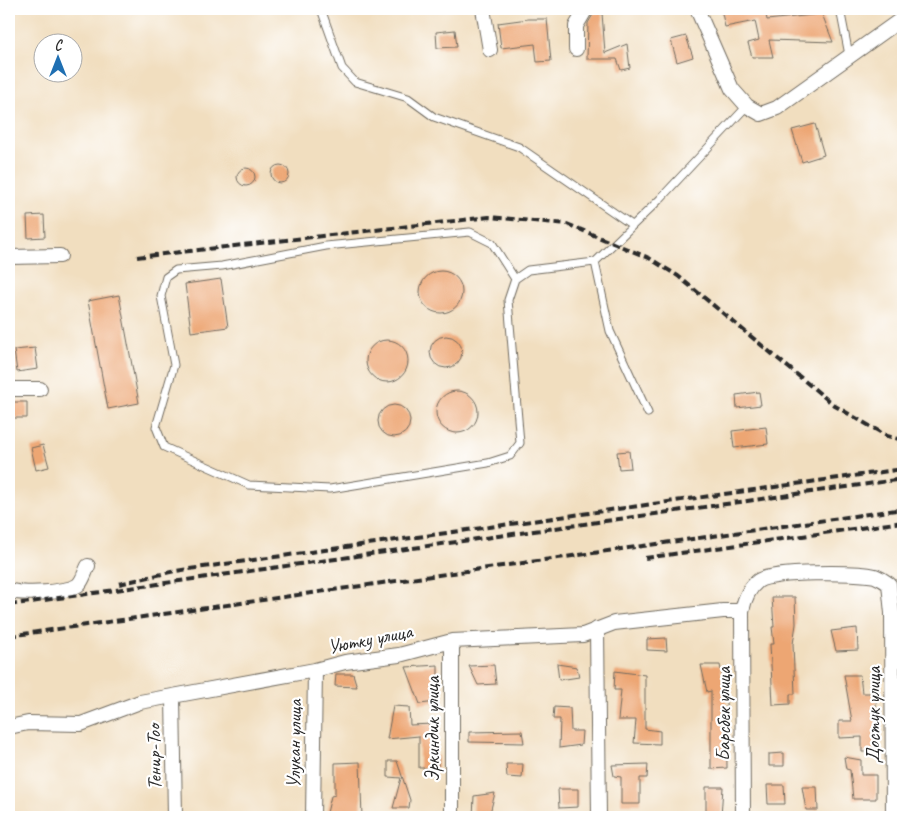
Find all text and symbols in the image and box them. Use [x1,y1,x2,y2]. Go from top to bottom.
north arrow [32,32,82,82]
text: С [55,37,64,54]
street label: Уютку улица [326,618,416,659]
street label: Барсбек улица [711,665,736,761]
street label: Достук улица [861,665,886,763]
street label: Эркиндик улица [420,674,445,782]
street label: Улукан улица [281,697,307,789]
street label: Тенир-Тоо [141,722,167,790]

